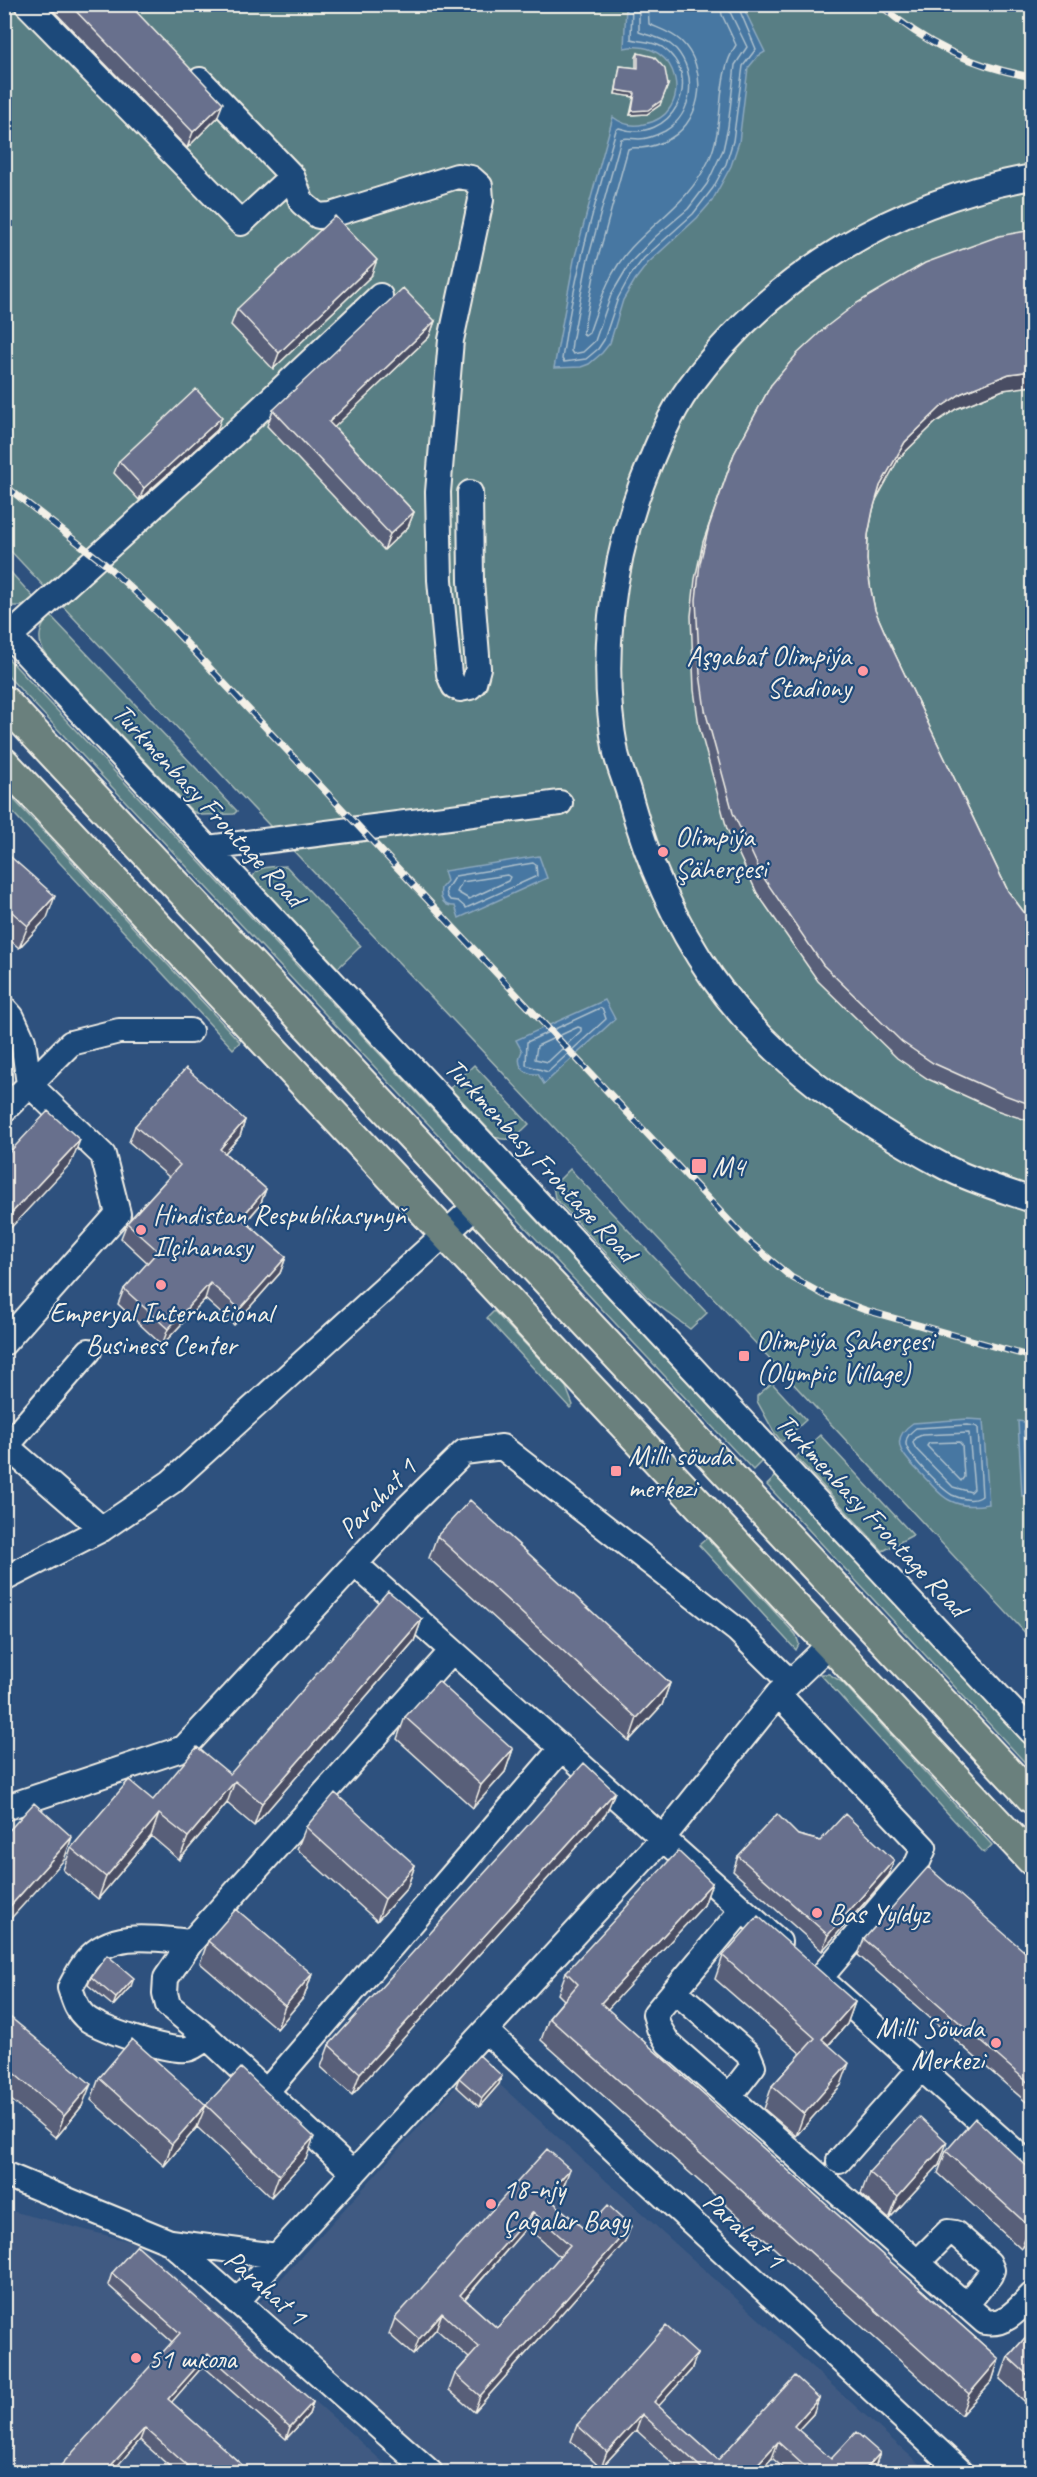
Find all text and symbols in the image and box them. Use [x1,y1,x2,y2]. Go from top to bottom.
place label: Aşgabat Olimpiýa Stadiony [687,638,853,705]
marker: Aşgabat Olimpiýa Stadiony [856,664,870,678]
street label: Turkmenbasy Frontage Road [105,696,315,917]
place label: Olimpiýa Şäherçesi [675,819,771,886]
marker: Olimpiýa Şäherçesi [656,845,670,859]
street label: Turkmenbasy Frontage Road [437,1051,647,1272]
place label: M4 [712,1149,747,1184]
marker: M4 [690,1157,708,1175]
place label: Hindistan Respublikasynyň Ilçihanasy [153,1197,408,1264]
marker: Hindistan Respublikasynyň Ilçihanasy [134,1223,148,1237]
marker: Emperyal International Business Center [154,1278,168,1292]
place label: Emperyal International Business Center [49,1295,278,1362]
place label: Olimpiýa Şaherçesi (Olympic Village) [756,1323,938,1390]
marker: Olimpiýa Şaherçesi (Olympic Village) [737,1349,751,1363]
street label: Turkmenbasy Frontage Road [768,1406,978,1627]
place label: Milli söwda merkezi [628,1438,734,1505]
street label: Parahat 1 [330,1450,425,1545]
marker: Milli söwda merkezi [609,1464,623,1478]
place label: Bas Yyldyz [829,1896,931,1931]
marker: Bas Yyldyz [810,1906,824,1920]
place label: Milli Söwda Merkezi [876,2010,988,2077]
marker: Milli Söwda Merkezi [989,2036,1003,2050]
place label: 18-njy Çagalar Bagy [503,2171,632,2239]
street label: Parahat 1 [696,2184,793,2277]
marker: 18-njy Çagalar Bagy [484,2197,498,2211]
street label: Parahat 1 [217,2242,316,2333]
place label: 51 школа [148,2341,238,2376]
marker: 51 школа [129,2351,143,2365]

